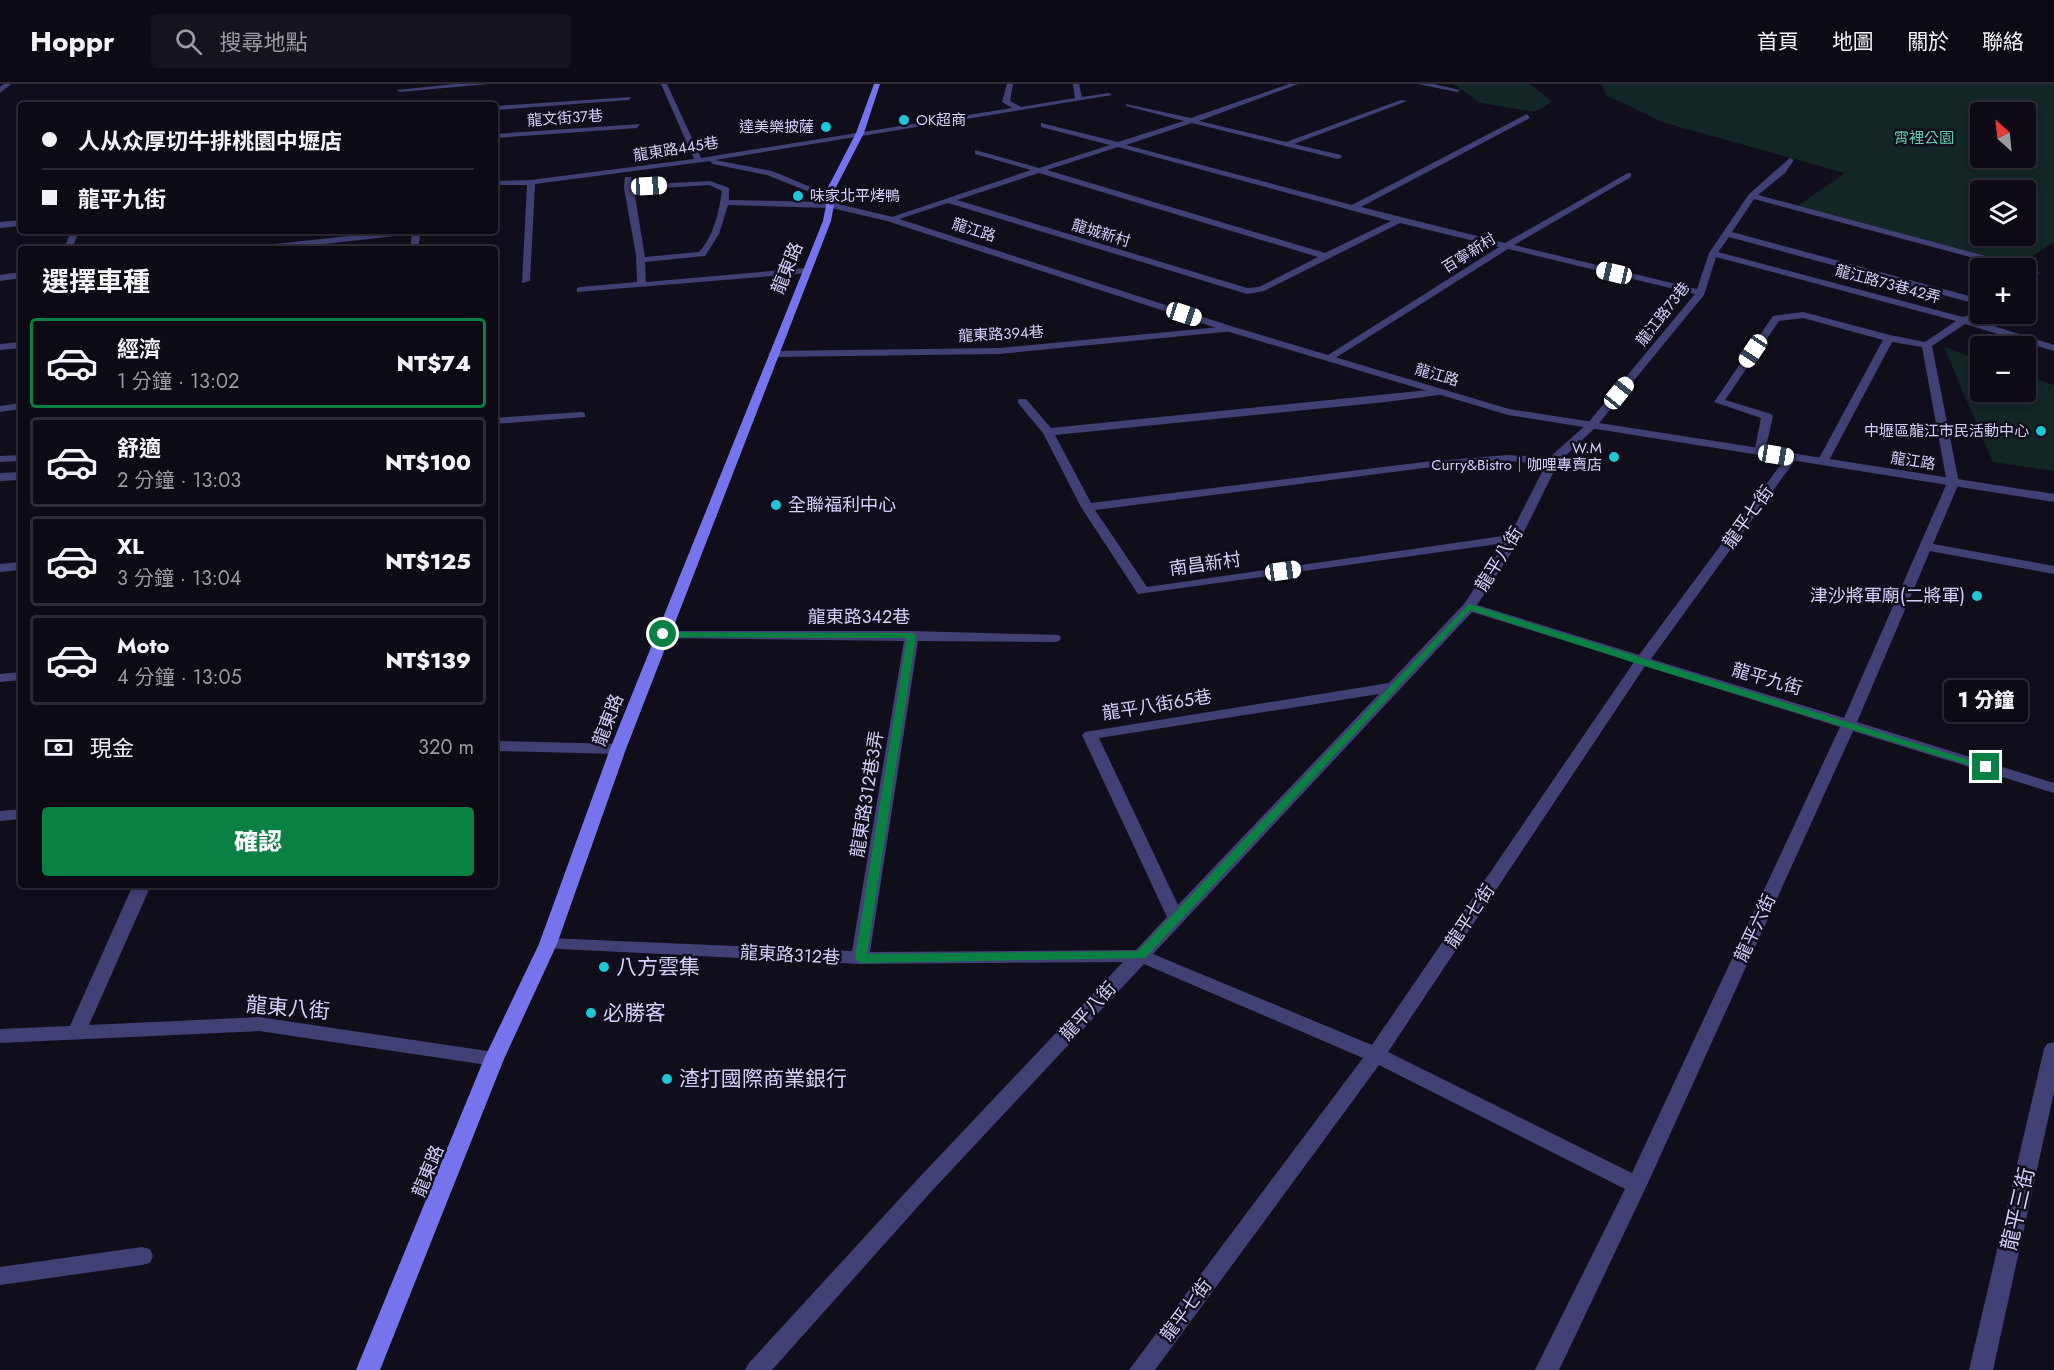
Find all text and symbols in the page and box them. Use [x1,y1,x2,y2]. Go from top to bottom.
search box [151,14,571,68]
text: Hoppr [30,21,115,62]
icon: search [172,25,205,58]
text: 搜尋地點 [220,26,308,58]
text: 首頁 [1757,27,1799,57]
text: 地圖 [1832,27,1874,57]
text: 關於 [1907,27,1949,57]
text: 聯絡 [1982,27,2024,57]
north arrow [1970,102,2036,168]
map controls [1970,102,2036,402]
street label: 龍文街37巷 [526,104,604,132]
place label: OK超商 [916,109,966,131]
marker: OK超商 [897,113,911,127]
place label: 達美樂披薩 [739,116,814,138]
marker: 達美樂披薩 [819,120,833,134]
text: 人从众厚切牛排桃園中壢店 [78,125,342,157]
park label: 霄裡公園 [1894,127,1954,149]
street label: 龍東路445巷 [632,131,720,167]
car [631,176,667,196]
button: layers [1970,180,2036,246]
text: 龍平九街 [78,183,166,215]
place label: 味家北平烤鴨 [810,185,900,207]
marker: 味家北平烤鴨 [791,189,805,203]
street label: 龍江路 [949,213,999,247]
street label: 龍城新村 [1069,214,1133,252]
street label: 百寧新村 [1438,228,1500,278]
street label: 龍東路 [765,238,809,298]
button: + [1970,258,2036,324]
street label: 龍江路73巷42弄 [1833,259,1943,309]
car [1594,260,1634,286]
text: 選擇車種 [42,262,150,301]
street label: 龍江路73巷 [1631,277,1695,351]
car [1164,300,1204,328]
street label: 龍東路394巷 [958,321,1044,347]
car [1735,331,1771,371]
text: 經濟 [117,333,161,365]
icon: car [45,336,99,390]
button: − [1970,336,2036,402]
text: NT$74 [397,347,471,379]
street label: 龍江路 [1412,358,1462,392]
text: 1 分鐘 · 13:02 [117,367,239,396]
car [1601,373,1637,413]
place label: 中壢區龍江市民活動中心 [1864,420,2029,442]
marker: 中壢區龍江市民活動中心 [2034,424,2048,438]
text: 舒適 [117,432,161,464]
icon: car [45,435,99,489]
place label: W.M Curry&Bistro｜咖哩專賣店 [1431,437,1602,476]
car [1757,443,1795,467]
text: NT$100 [385,446,471,478]
street label: 龍江路 [1889,447,1937,475]
marker: W.M Curry&Bistro｜咖哩專賣店 [1607,450,1621,464]
text: 2 分鐘 · 13:03 [117,466,241,495]
street label: 龍平七街 [1716,480,1780,554]
place label: 全聯福利中心 [788,492,896,518]
marker: 全聯福利中心 [769,498,783,512]
street label: 龍平八街 [1469,522,1529,596]
text: XL [117,530,144,562]
icon: car [45,534,99,588]
text: NT$125 [385,545,471,577]
street label: 南昌新村 [1168,546,1242,582]
car [1264,560,1302,582]
text: 3 分鐘 · 13:04 [117,564,242,593]
place label: 津沙將軍廟(二將軍) [1810,583,1965,609]
marker: 津沙將軍廟(二將軍) [1970,589,1984,603]
street label: 龍東路342巷 [808,604,910,630]
route start [649,620,676,647]
text: Moto [117,629,170,661]
icon: car [45,633,99,687]
text: NT$139 [385,644,471,676]
street label: 龍平九街 [1729,657,1805,701]
text: 4 分鐘 · 13:05 [117,663,242,692]
callout: 1 分鐘 [1944,680,2028,722]
street label: 龍平八街65巷 [1100,684,1214,726]
text: 1 分鐘 [1958,686,2014,715]
street label: 龍東路 [586,690,630,750]
street label: 龍東路312巷3弄 [844,729,890,859]
icon: cash [42,731,75,764]
text: 現金 [90,732,134,764]
text: 320 m [418,733,474,762]
route end [1972,753,1999,780]
button: 確認 [42,807,474,876]
street label: 龍平七街 [1439,879,1501,953]
street label: 龍平六街 [1728,890,1782,966]
street label: 龍東路312巷 [739,939,841,971]
place label: 八方雲集 [616,952,700,982]
marker: 八方雲集 [597,960,611,974]
street label: 龍平八街 [1054,976,1122,1046]
street label: 龍東八街 [245,989,331,1027]
place label: 必勝客 [603,998,666,1028]
marker: 必勝客 [584,1006,598,1020]
place label: 渣打國際商業銀行 [679,1064,847,1094]
marker: 渣打國際商業銀行 [660,1072,674,1086]
street label: 龍東路 [406,1141,450,1201]
street label: 龍平三街 [1994,1165,2042,1253]
street label: 龍平七街 [1154,1273,1218,1347]

